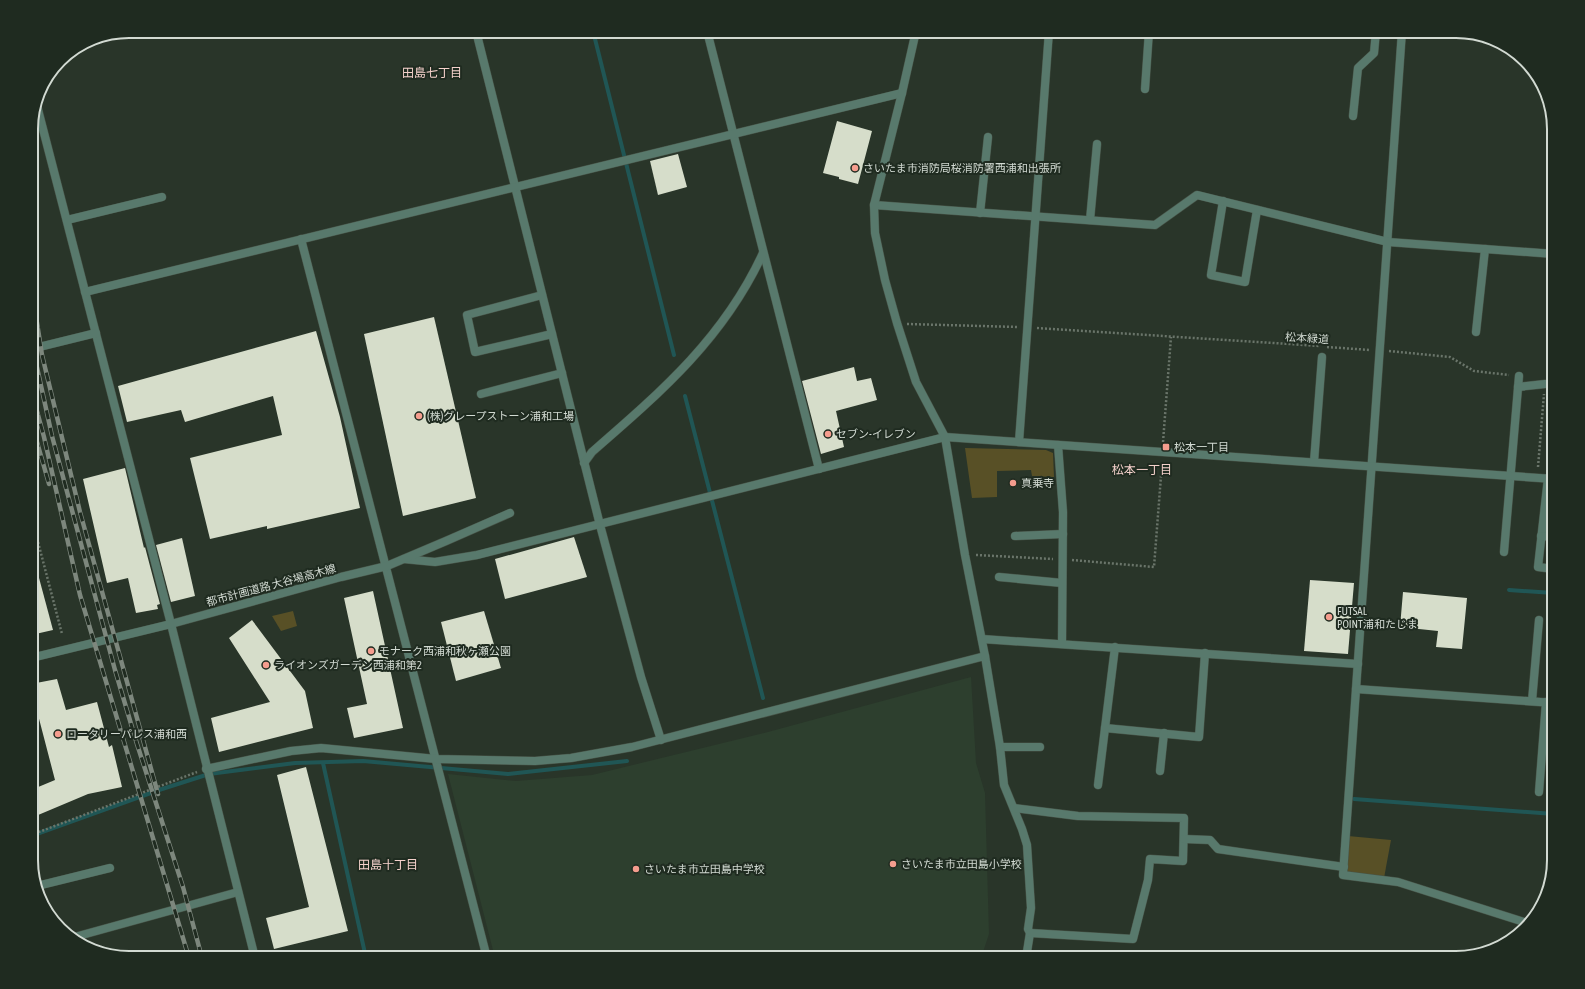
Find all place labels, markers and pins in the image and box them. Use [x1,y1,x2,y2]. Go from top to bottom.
place label: さいたま市消防局桜消防署西浦和出張所 [863,162,1062,174]
marker: さいたま市消防局桜消防署西浦和出張所 [850,163,860,173]
place label: (株)グレープストーン浦和工場 [427,410,574,422]
marker: (株)グレープストーン浦和工場 [414,411,424,421]
place label: セブン-イレブン [836,428,916,440]
marker: セブン-イレブン [823,429,833,439]
place label: 松本一丁目 [1174,441,1229,453]
marker: 松本一丁目 [1161,442,1171,452]
place label: 真乗寺 [1021,477,1054,489]
marker: 真乗寺 [1008,478,1018,488]
place label: FUTSAL POINT浦和たじま [1337,605,1418,630]
marker: FUTSAL POINT浦和たじま [1324,612,1334,622]
place label: モナーク西浦和秋ヶ瀬公園 [379,645,511,657]
marker: モナーク西浦和秋ヶ瀬公園 [366,646,376,656]
place label: ライオンズガーデン西浦和第2 [274,659,422,671]
marker: ライオンズガーデン西浦和第2 [261,660,271,670]
place label: ロータリーパレス浦和西 [66,728,187,740]
marker: ロータリーパレス浦和西 [53,729,63,739]
place label: さいたま市立田島小学校 [901,858,1022,870]
marker: さいたま市立田島小学校 [888,859,898,869]
place label: さいたま市立田島中学校 [644,863,765,875]
marker: さいたま市立田島中学校 [631,864,641,874]

